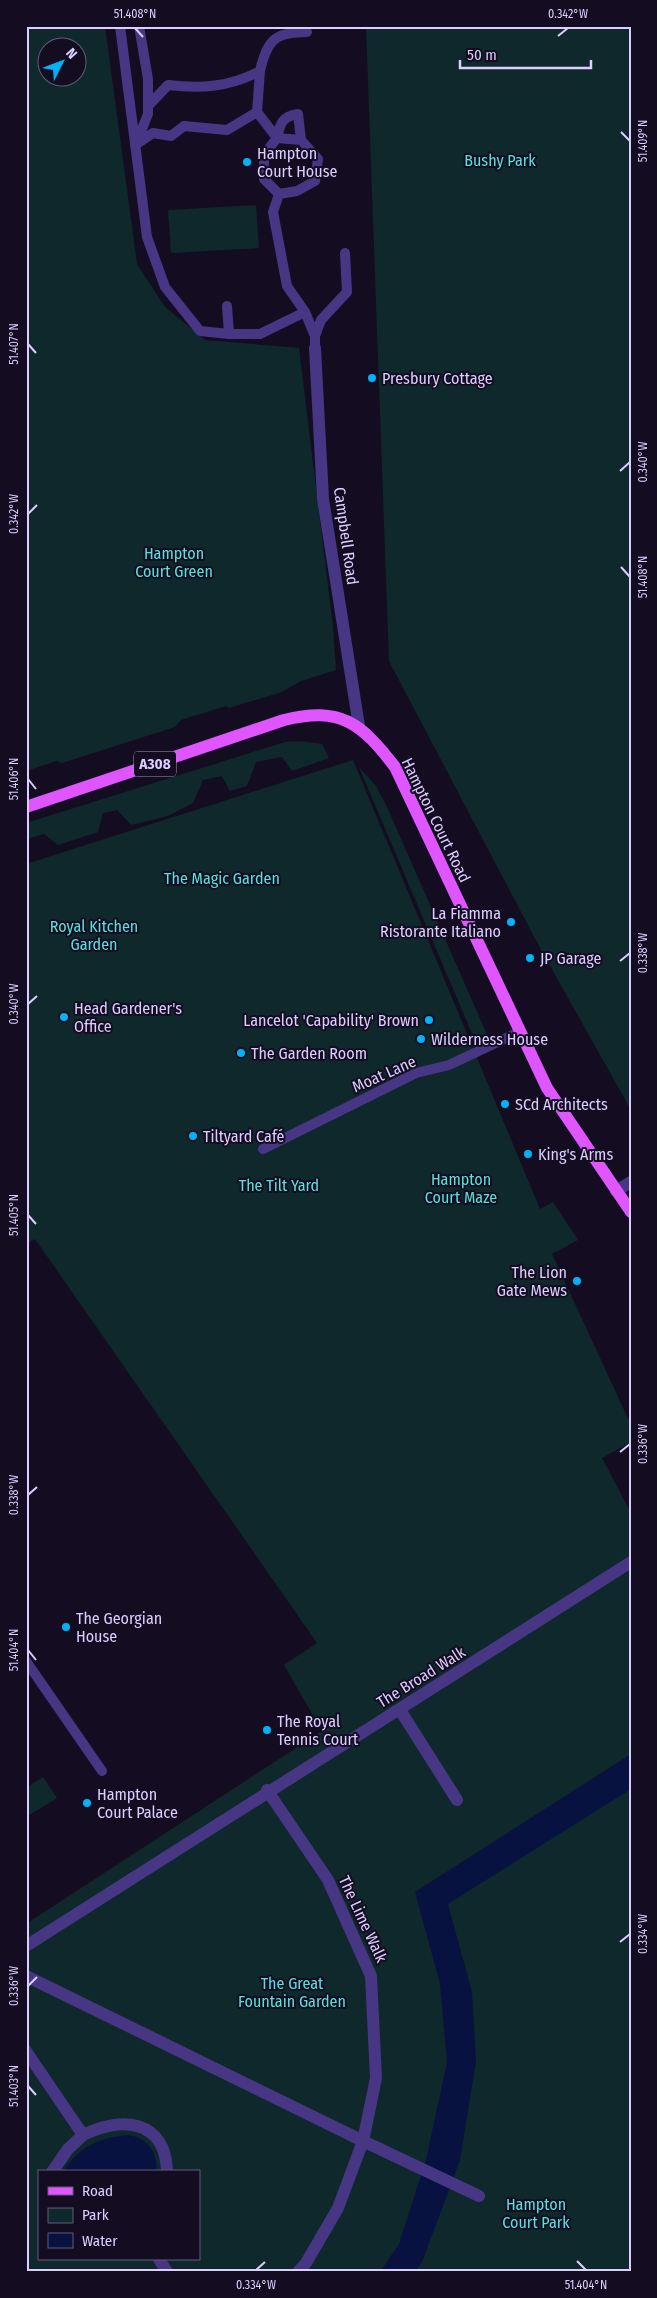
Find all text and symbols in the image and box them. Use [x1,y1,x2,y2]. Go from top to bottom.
text: 51.408°N [114,7,156,21]
text: 0.342°W [548,7,588,21]
north arrow [38,38,88,88]
scale bar [460,38,591,70]
text: N [62,45,80,62]
text: 50 m [467,46,497,64]
text: 51.409°N [636,120,650,162]
place label: Hampton Court House [257,144,337,181]
park label: Bushy Park [464,151,536,170]
marker: Hampton Court House [241,156,253,168]
text: 51.407°N [7,323,21,365]
place label: Presbury Cottage [382,369,493,388]
marker: Presbury Cottage [366,372,378,384]
text: 0.340°W [636,442,650,482]
street label: Campbell Road [330,486,362,586]
text: 0.342°W [7,494,21,534]
park label: Hampton Court Green [135,544,213,581]
text: 51.408°N [636,556,650,598]
road number: A308 [134,752,176,776]
street label: Hampton Court Road [398,755,474,885]
text: 51.406°N [7,758,21,800]
park label: The Magic Garden [164,869,280,888]
place label: La Fiamma Ristorante Italiano [380,904,501,941]
marker: La Fiamma Ristorante Italiano [505,916,517,928]
park label: Royal Kitchen Garden [50,917,138,954]
text: 0.338°W [636,933,650,973]
place label: JP Garage [540,949,602,968]
marker: JP Garage [524,952,536,964]
text: 0.340°W [7,984,21,1024]
place label: Head Gardener's Office [74,999,182,1036]
marker: Head Gardener's Office [58,1011,70,1023]
place label: Lancelot 'Capability' Brown [243,1011,419,1030]
marker: Lancelot 'Capability' Brown [423,1014,435,1026]
place label: Wilderness House [431,1030,548,1049]
marker: Wilderness House [415,1033,427,1045]
place label: The Garden Room [251,1044,367,1063]
marker: The Garden Room [235,1047,247,1059]
street label: Moat Lane [349,1052,419,1096]
place label: SCd Architects [515,1095,608,1114]
marker: SCd Architects [499,1098,511,1110]
place label: Tiltyard Café [203,1127,285,1146]
marker: Tiltyard Café [187,1130,199,1142]
place label: King's Arms [538,1145,613,1164]
marker: King's Arms [522,1148,534,1160]
park label: Hampton Court Maze [425,1170,497,1207]
park label: The Tilt Yard [239,1176,319,1195]
text: 51.405°N [7,1194,21,1236]
place label: The Lion Gate Mews [497,1263,567,1300]
marker: The Lion Gate Mews [571,1275,583,1287]
text: 0.336°W [636,1424,650,1464]
text: 0.338°W [7,1475,21,1515]
place label: The Georgian House [76,1609,162,1646]
marker: The Georgian House [60,1621,72,1633]
text: 51.404°N [7,1629,21,1671]
street label: The Broad Walk [373,1642,469,1712]
place label: The Royal Tennis Court [277,1712,359,1749]
marker: The Royal Tennis Court [261,1724,273,1736]
place label: Hampton Court Palace [97,1785,178,1822]
marker: Hampton Court Palace [81,1797,93,1809]
street label: The Lime Walk [335,1873,392,1966]
text: 0.334°W [636,1914,650,1954]
text: 0.336°W [7,1966,21,2006]
park label: The Great Fountain Garden [238,1974,346,2011]
text: 51.403°N [7,2065,21,2107]
legend [38,2170,200,2260]
text: Road [82,2182,113,2200]
park label: Hampton Court Park [502,2195,570,2232]
text: Park [82,2206,109,2224]
text: Water [82,2232,118,2250]
text: 0.334°W [236,2278,276,2292]
text: 51.404°N [565,2278,607,2292]

